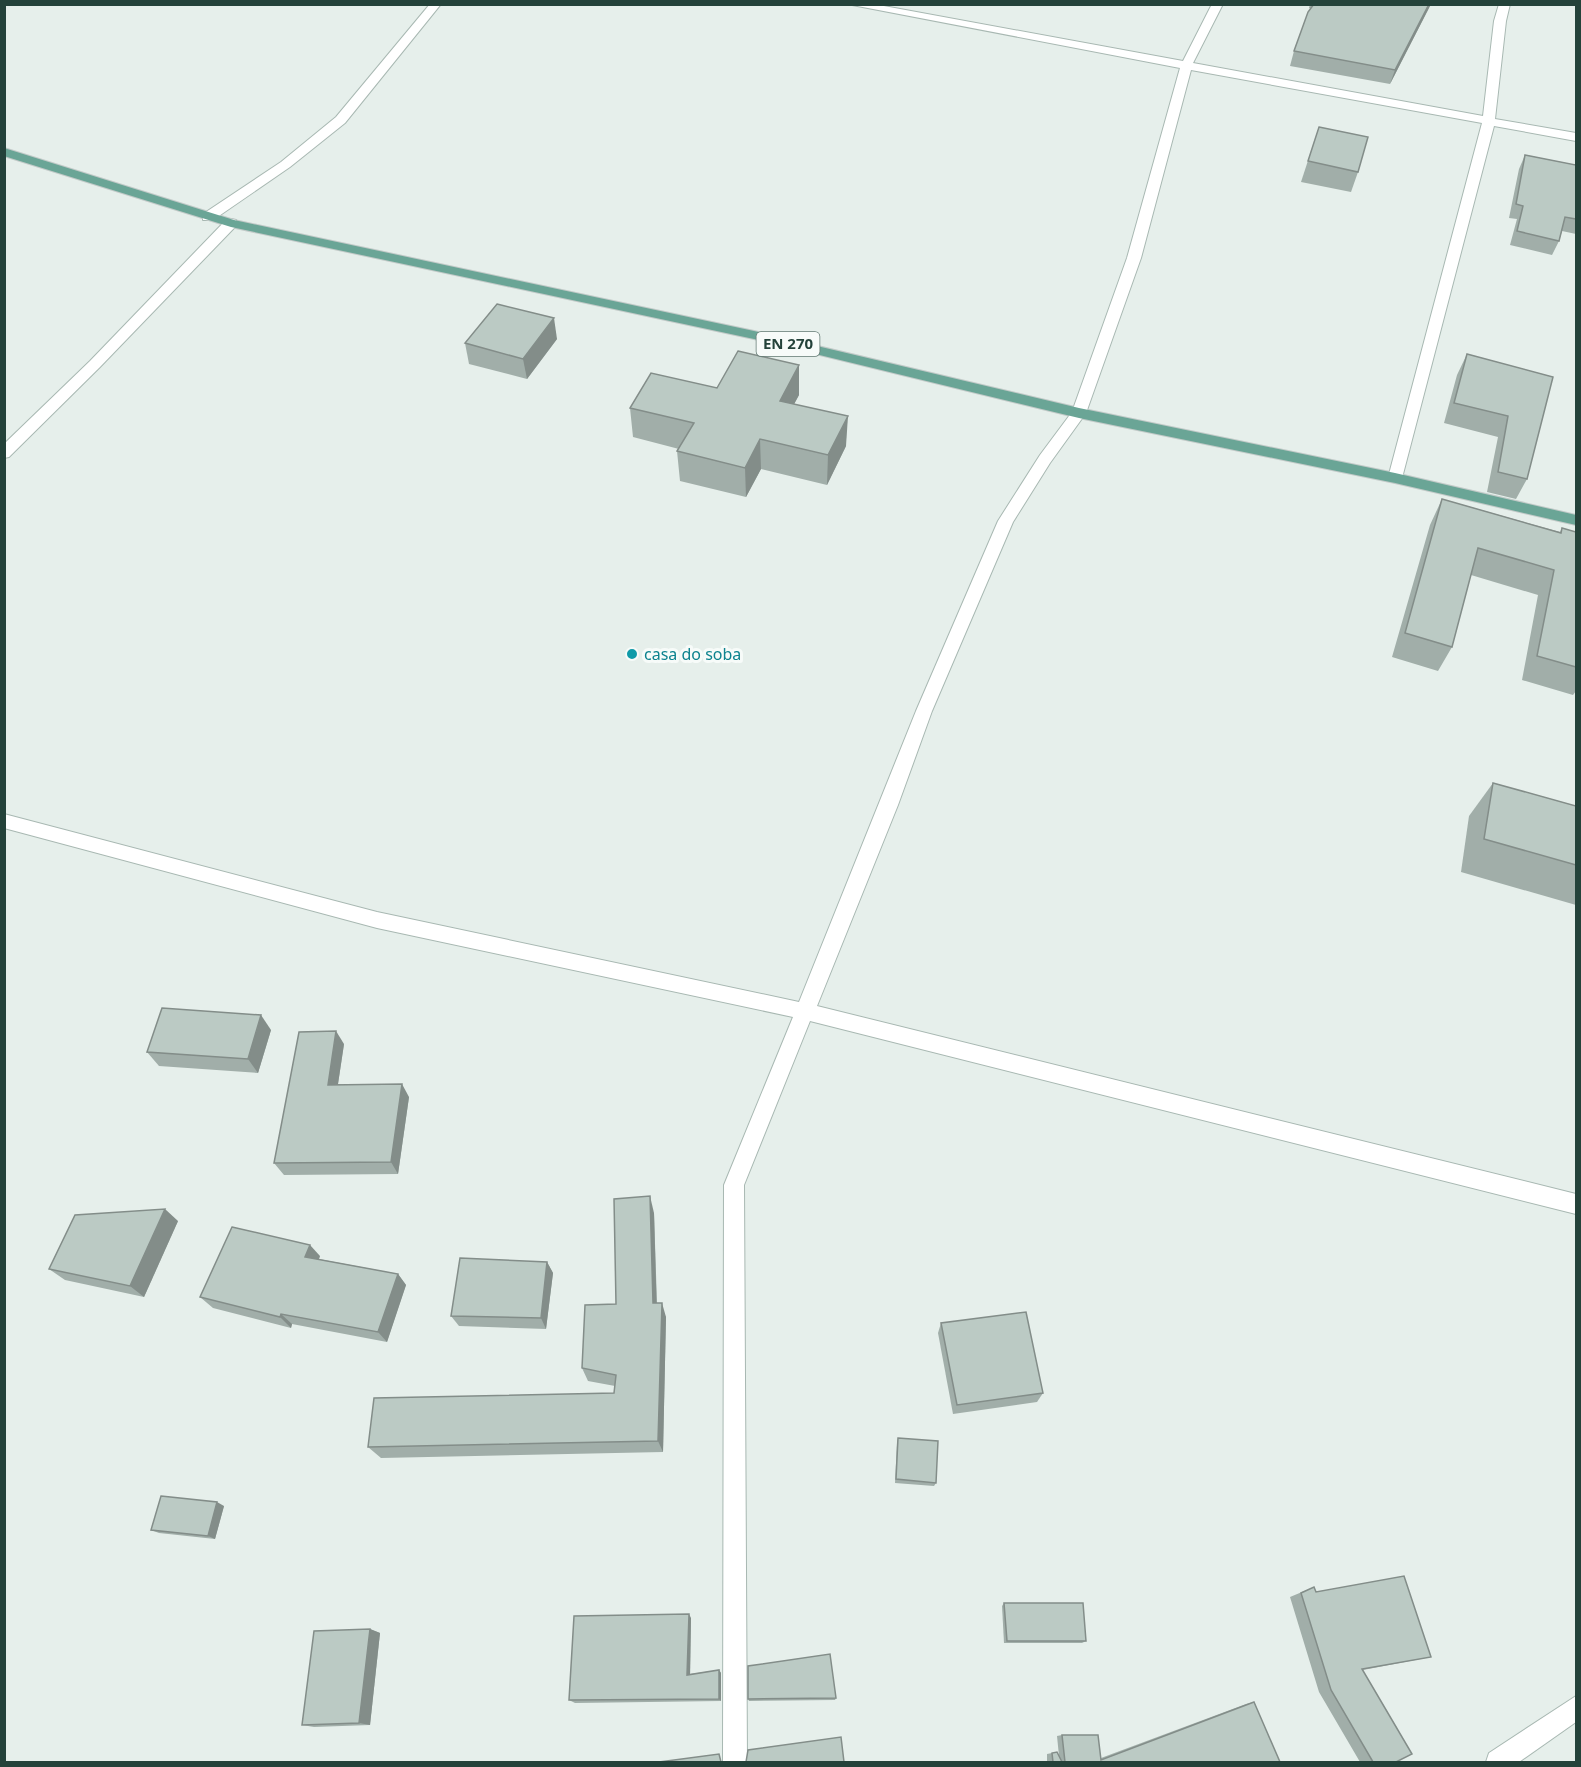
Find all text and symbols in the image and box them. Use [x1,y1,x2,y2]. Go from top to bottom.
road number: EN 270 [756,332,820,356]
place label: casa do soba [644,643,741,665]
marker: casa do soba [625,647,639,661]

